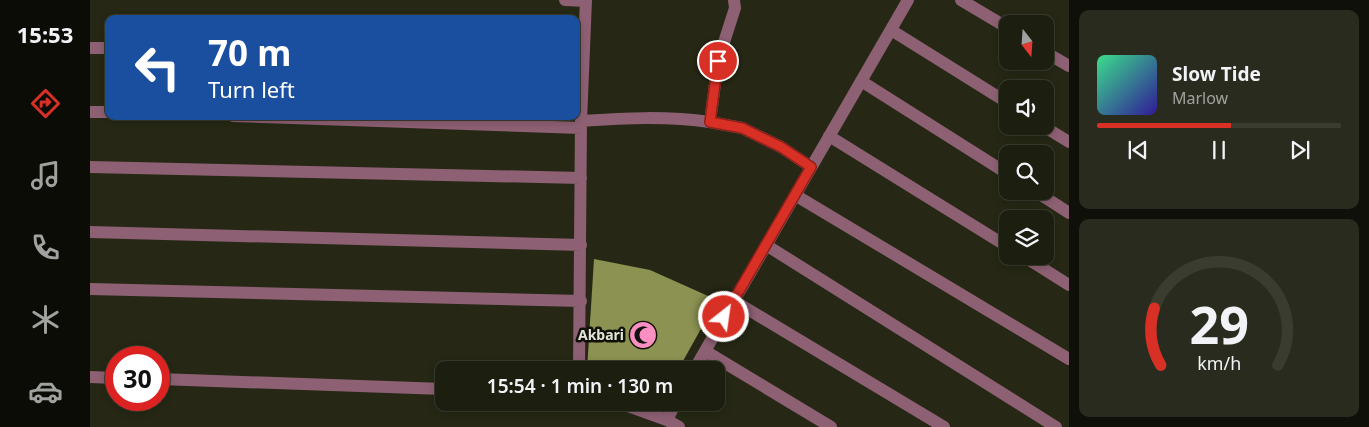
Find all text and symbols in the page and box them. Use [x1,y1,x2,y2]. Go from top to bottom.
north arrow [999,15,1054,70]
map controls [999,15,1054,265]
text: 15:53 [17,19,73,49]
text: 70 m [208,29,291,76]
icon: left [125,35,190,100]
pin [697,40,739,82]
icon: arrive [704,47,732,75]
text: Slow Tide [1172,61,1261,87]
text: Turn left [208,74,295,104]
button: sound [999,80,1054,135]
icon: directions [28,86,63,121]
text: Marlow [1172,87,1228,109]
icon: previous [1124,136,1152,164]
icon: pause [1205,136,1233,164]
icon: next [1286,136,1314,164]
button: search [999,145,1054,200]
icon: music [28,158,63,193]
button: layers [999,210,1054,265]
icon: phone [28,230,63,265]
text: 29 [1189,288,1249,359]
position arrow [697,290,749,342]
icon: climate [28,302,63,337]
mosque icon: Akbari [628,320,658,350]
place label: Akbari [578,325,624,344]
speed limit sign: 30 [105,346,170,411]
text: km/h [1197,351,1241,375]
text: 15:54 · 1 min · 130 m [487,373,673,399]
icon: car [28,374,63,409]

